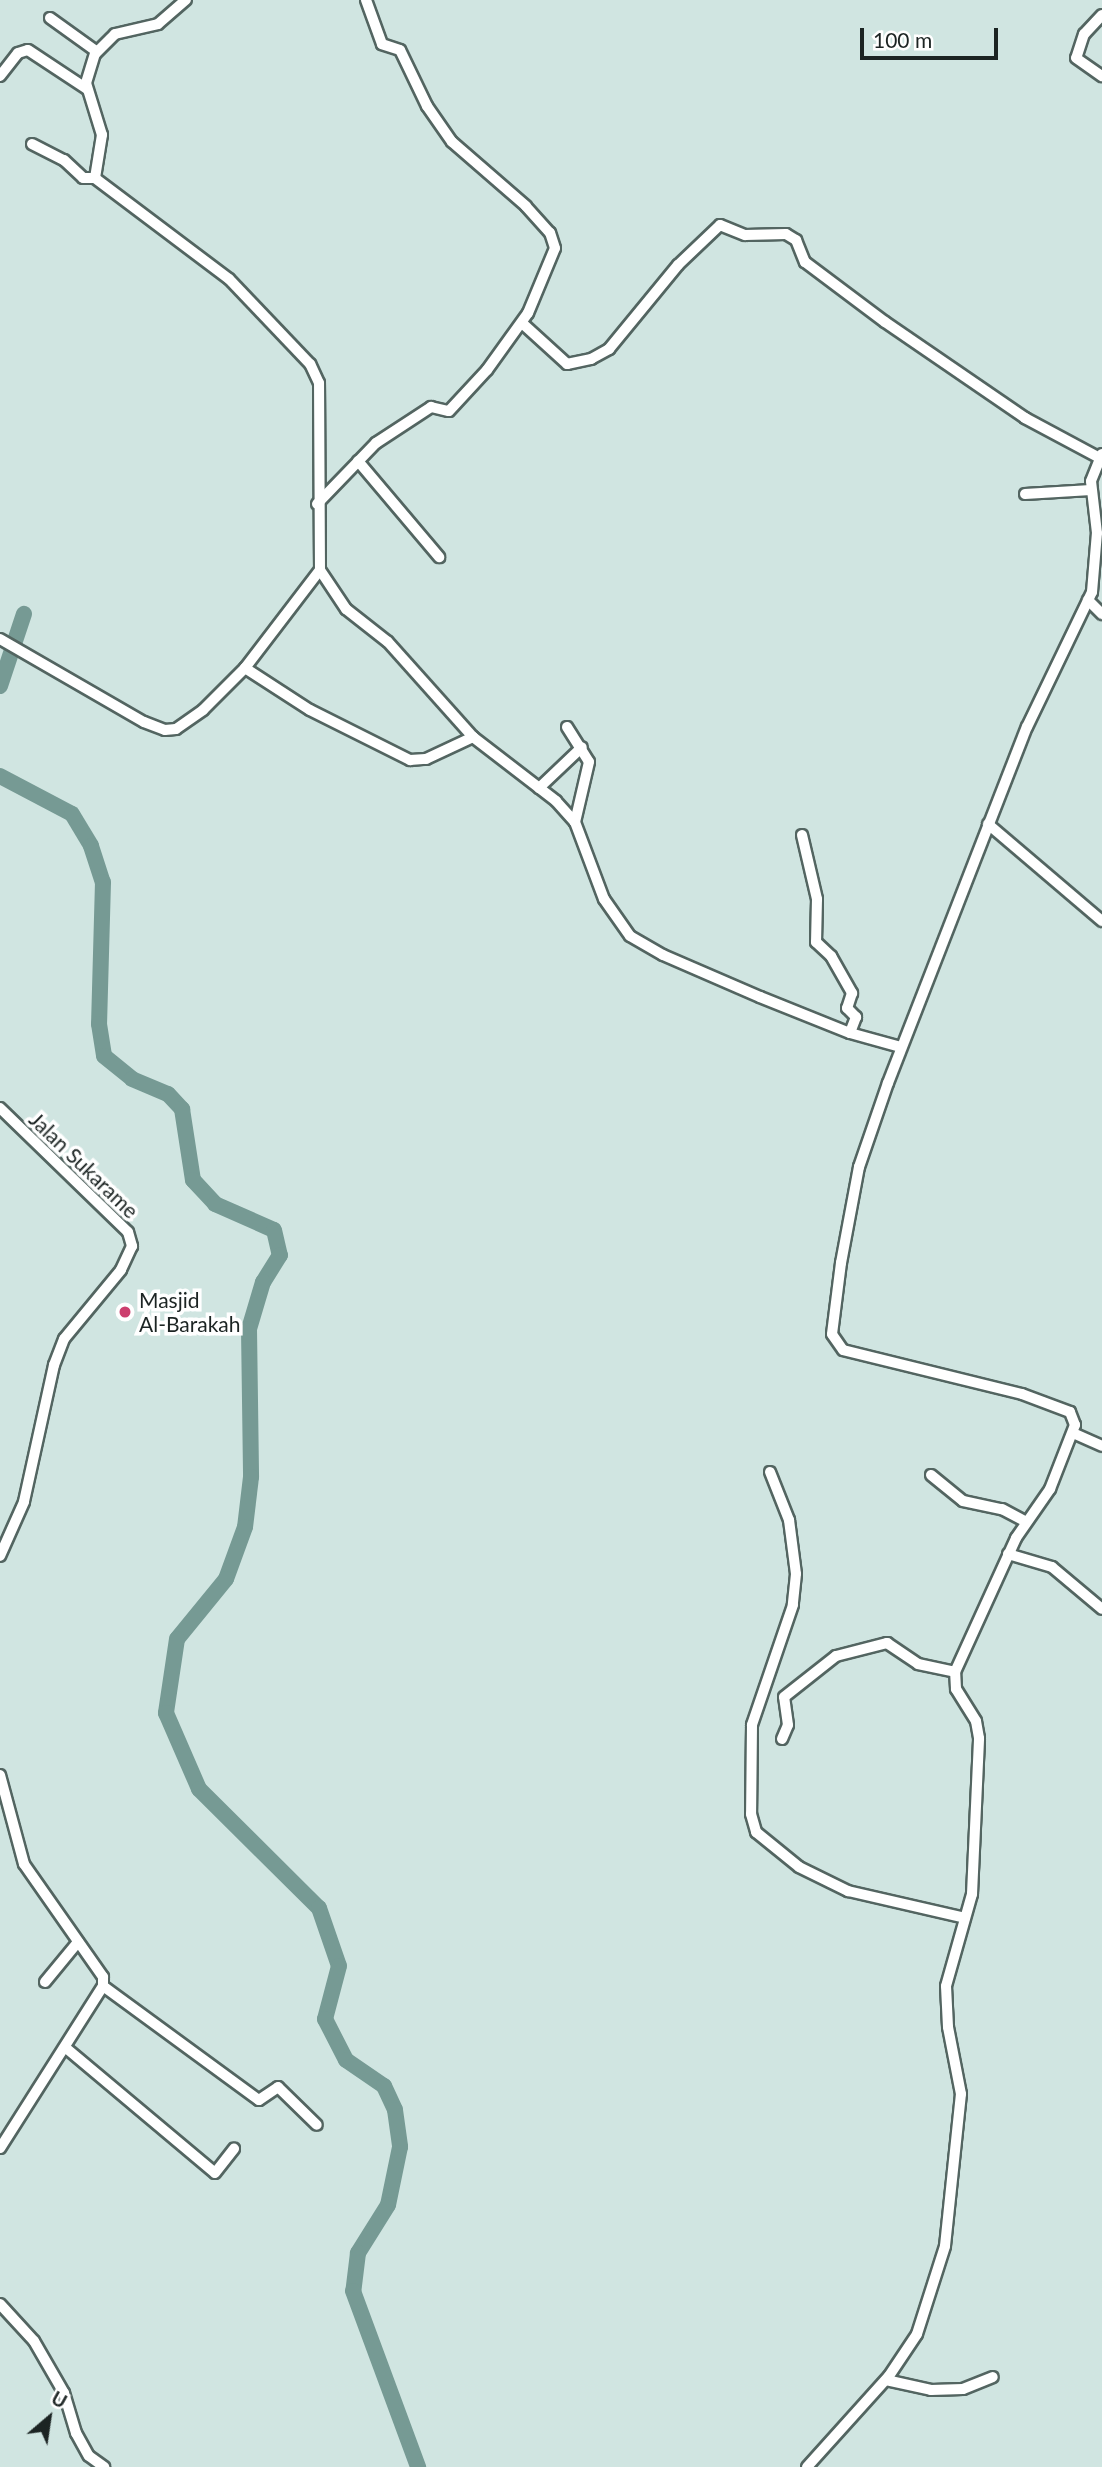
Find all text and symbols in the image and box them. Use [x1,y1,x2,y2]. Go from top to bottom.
scale bar [864,14,1002,58]
text: 100 m [873,27,932,52]
street label: Jalan Sukarame [24,1107,144,1223]
place label: Masjid Al-Barakah [139,1287,241,1337]
marker: Masjid Al-Barakah [117,1304,133,1320]
north arrow [14,2383,84,2453]
text: U [48,2386,71,2413]

